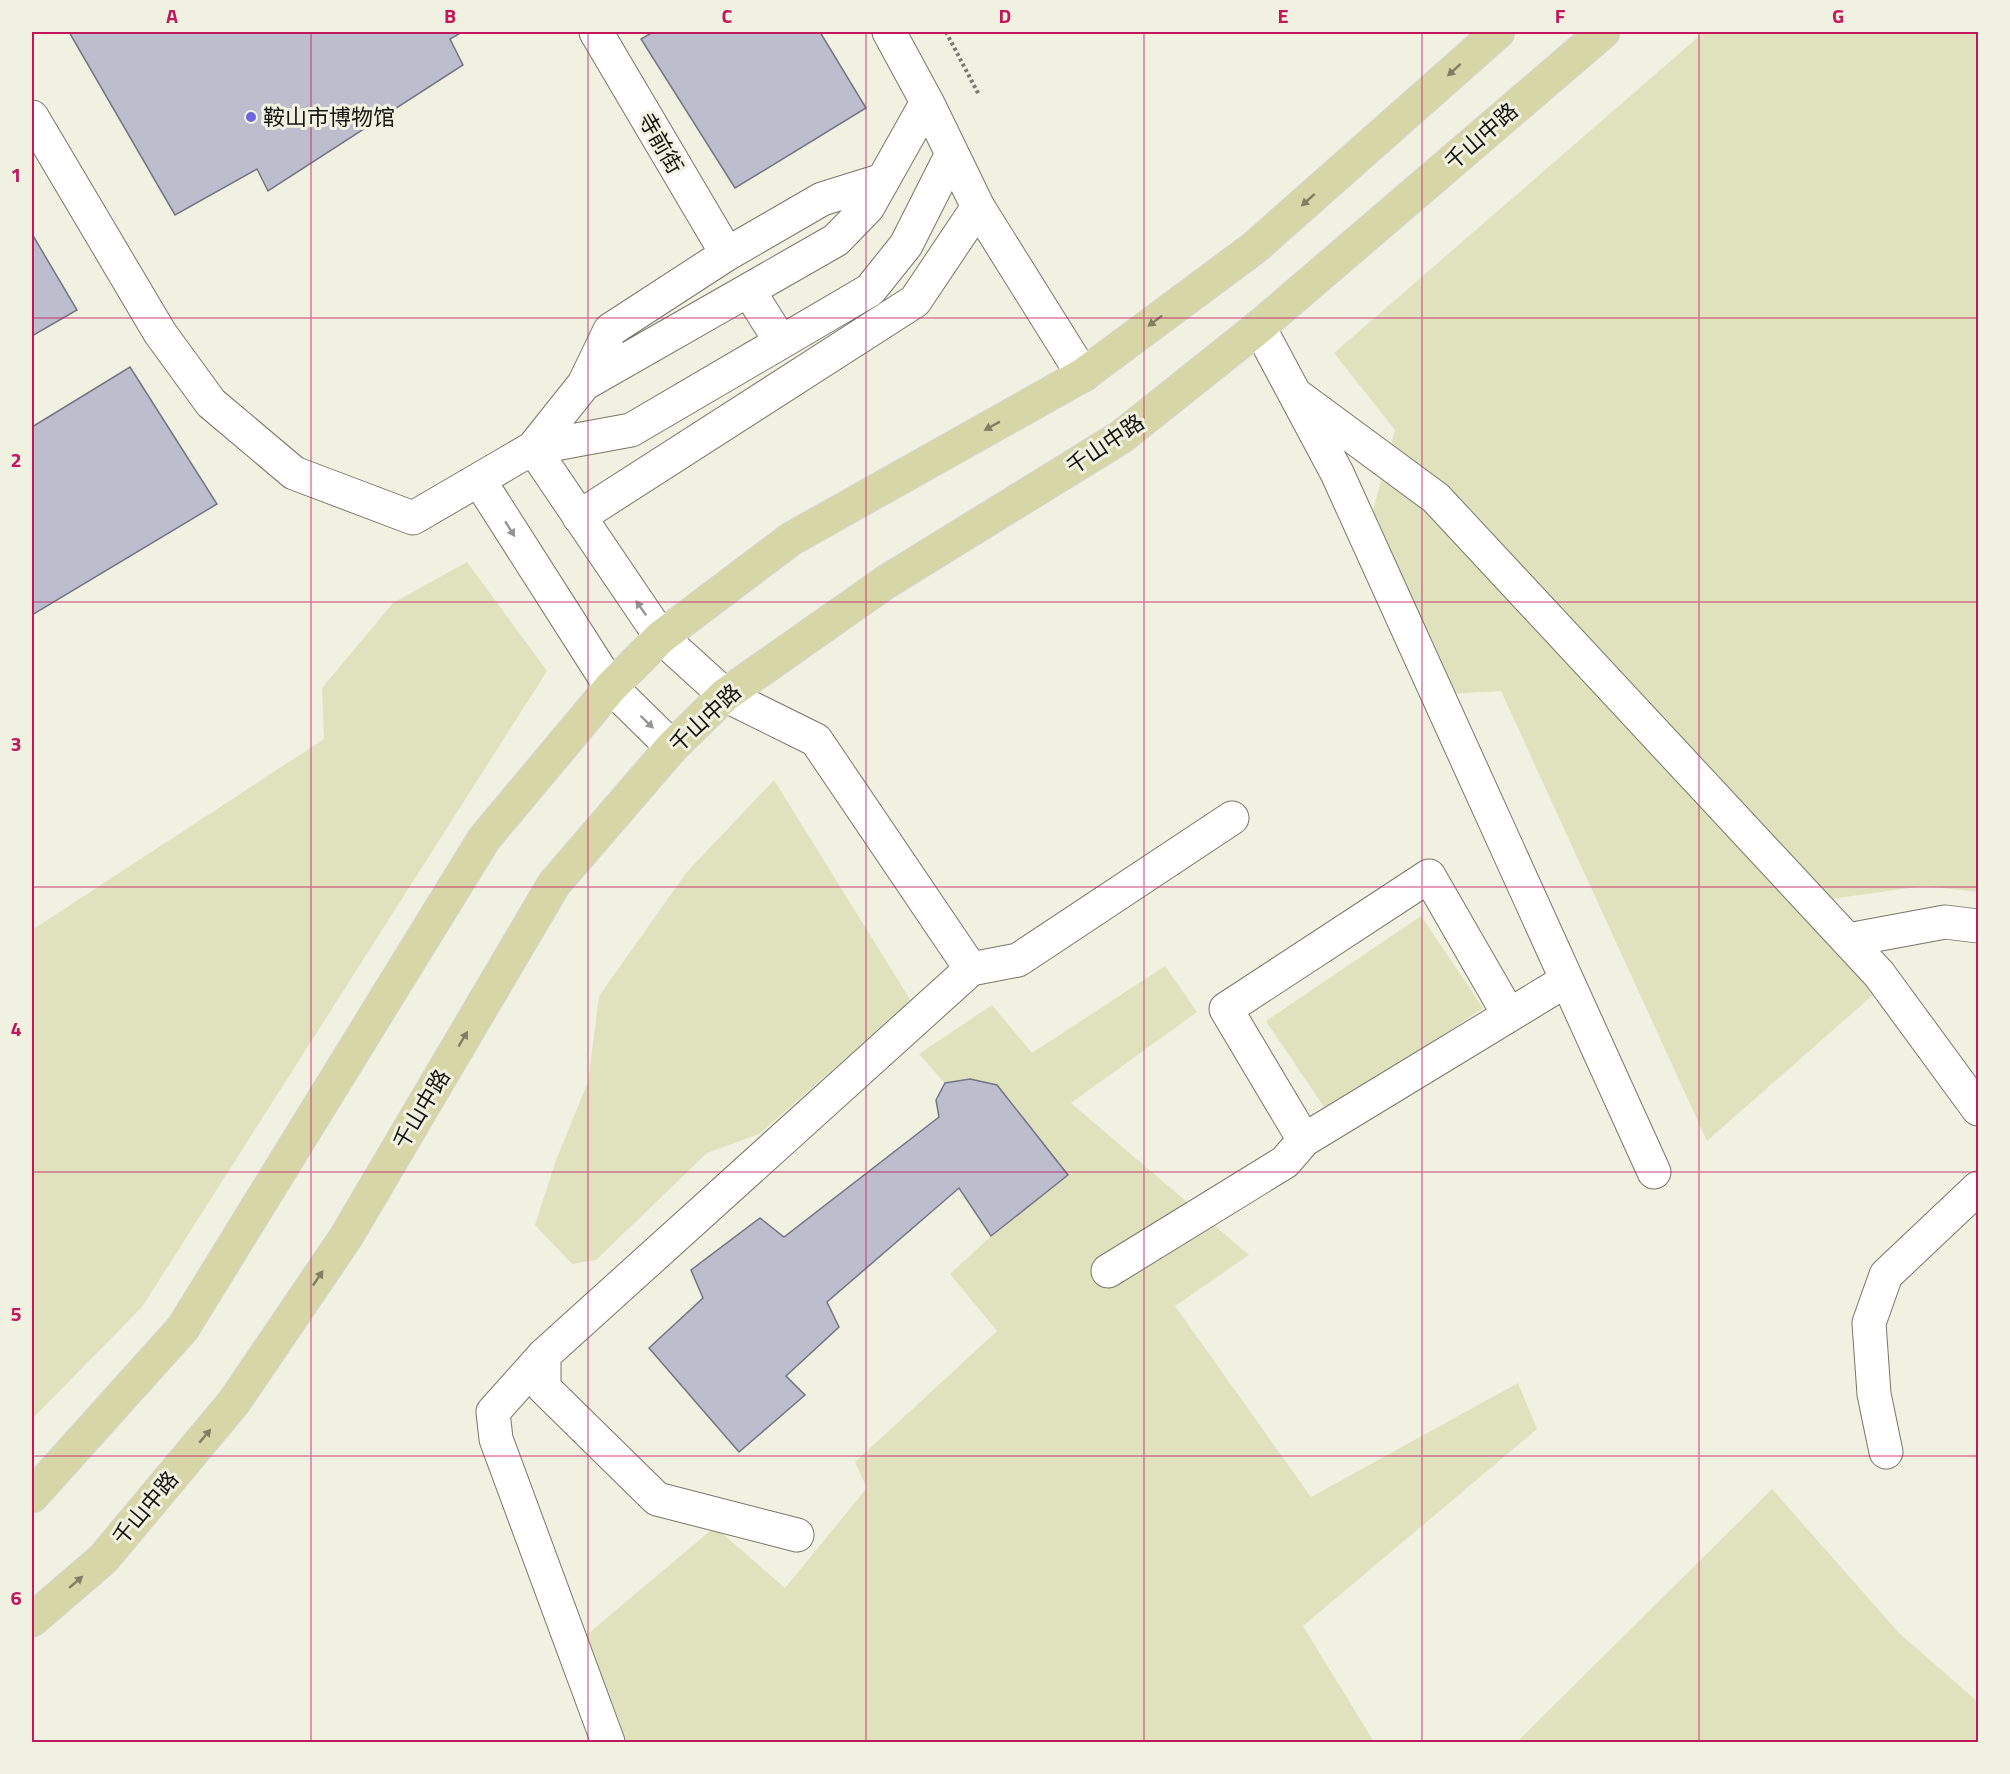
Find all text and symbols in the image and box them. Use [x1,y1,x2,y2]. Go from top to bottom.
text: A [166,0,178,31]
text: B [444,0,456,31]
text: C [722,0,733,31]
text: D [999,0,1011,31]
text: E [1277,0,1289,31]
text: F [1555,0,1566,31]
text: G [1832,0,1844,31]
one-way arrow [1447,63,1462,76]
street label: 千山中路 [1437,94,1525,178]
place label: 鞍山市博物馆 [263,100,395,134]
street label: 寺前街 [630,106,692,180]
marker: 鞍山市博物馆 [244,110,258,124]
text: 1 [10,159,22,190]
one-way arrow [1301,193,1316,206]
one-way arrow [1148,315,1164,327]
street label: 千山中路 [1059,405,1151,483]
one-way arrow [983,421,1000,431]
text: 2 [10,444,22,475]
one-way arrow [505,521,516,537]
one-way arrow [636,600,647,616]
street label: 千山中路 [661,676,749,760]
one-way arrow [639,715,654,729]
text: 3 [10,728,22,759]
text: 4 [10,1013,22,1044]
one-way arrow [457,1031,468,1047]
street label: 千山中路 [384,1063,458,1155]
one-way arrow [312,1270,324,1286]
text: 5 [10,1298,22,1329]
one-way arrow [198,1429,211,1444]
street label: 千山中路 [104,1463,186,1553]
one-way arrow [68,1576,83,1589]
text: 6 [10,1582,22,1613]

